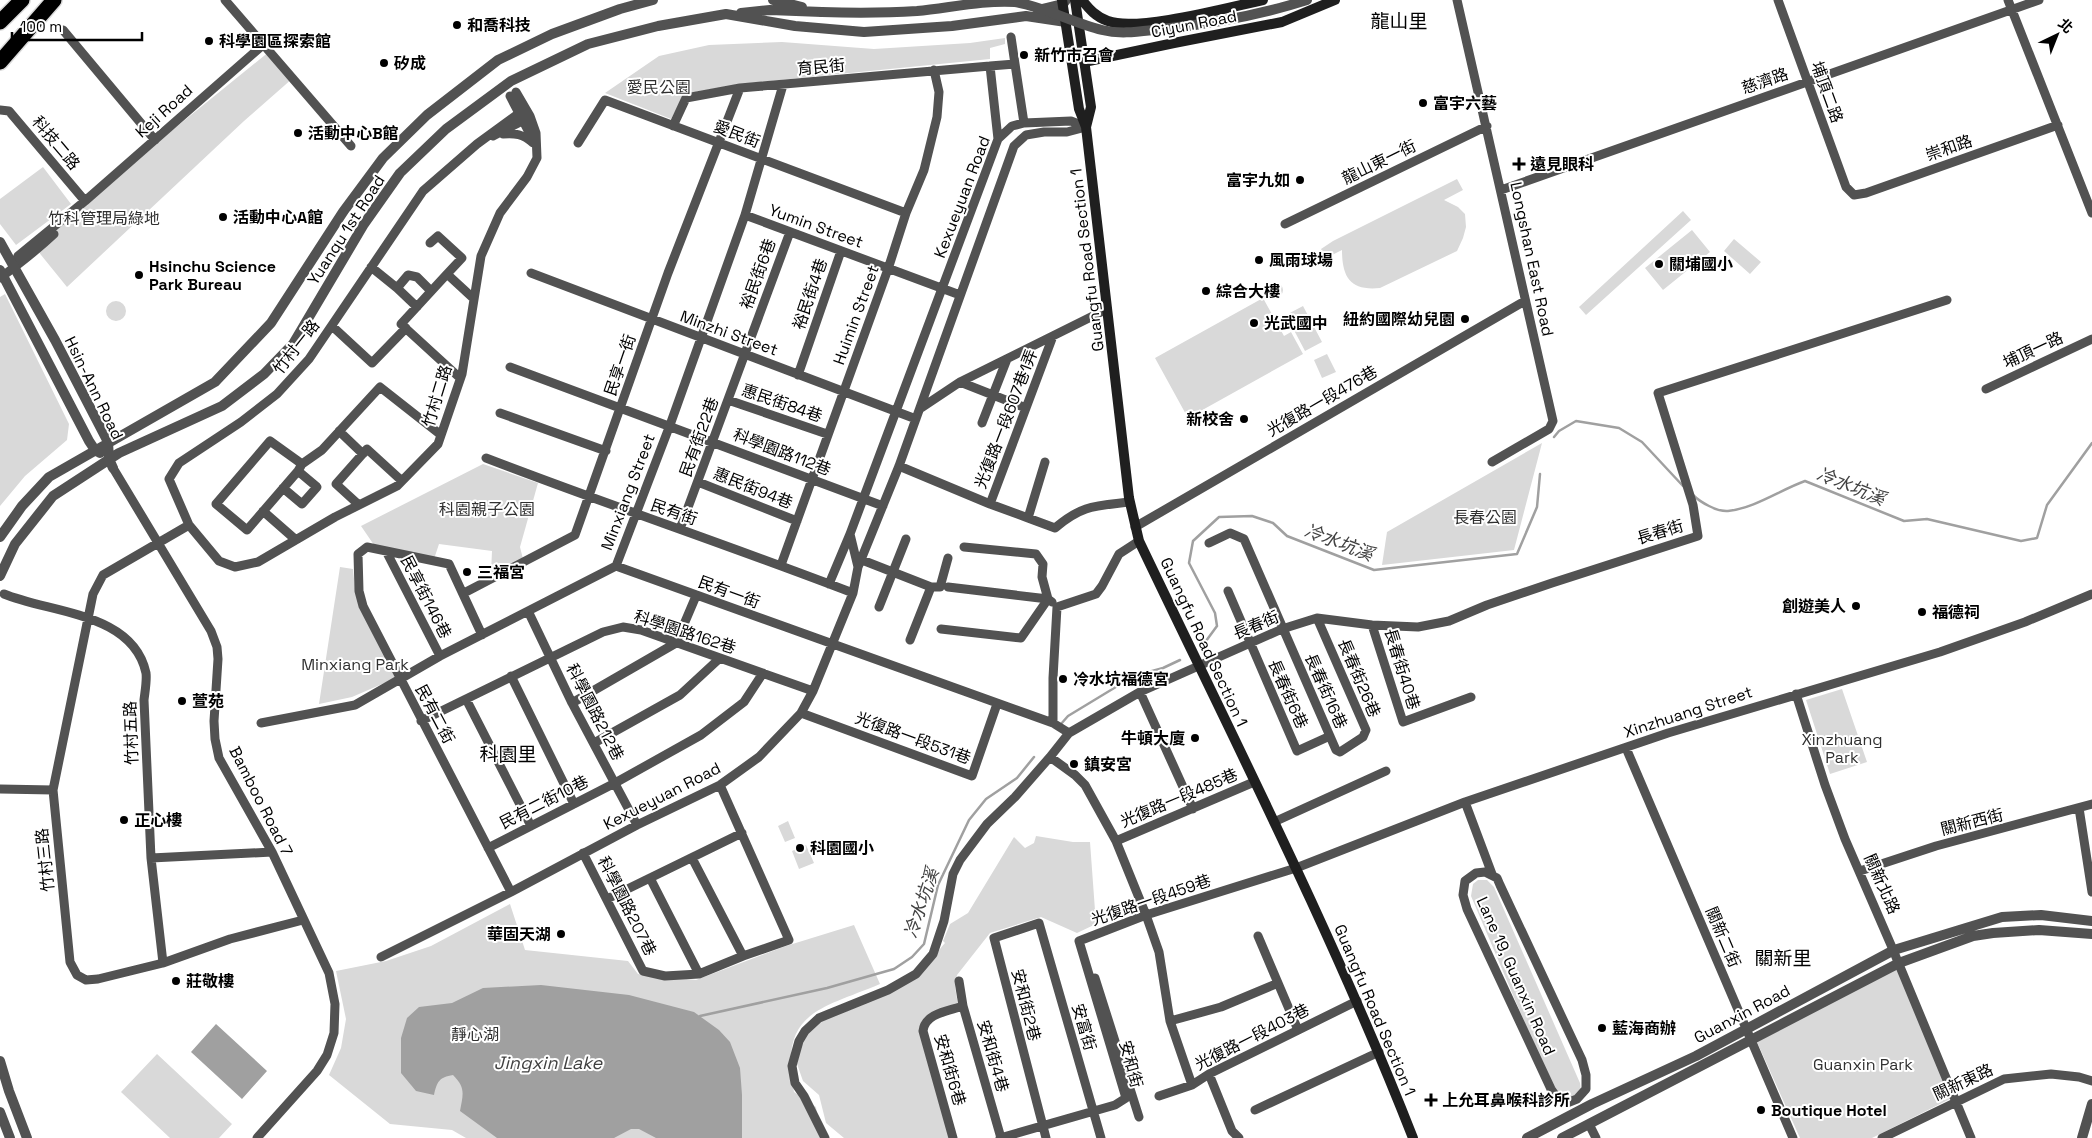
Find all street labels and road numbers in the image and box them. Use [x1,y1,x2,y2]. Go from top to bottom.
street label: Ciyun Road [1149,5,1239,43]
street label: 育民街 [796,54,846,80]
street label: 埔頂二路 [1806,58,1848,126]
street label: 慈濟路 [1739,63,1791,99]
street label: Keji Road [131,80,197,142]
street label: 科技二路 [27,112,85,174]
street label: 愛民街 [711,116,763,152]
street label: 崇和路 [1923,130,1975,166]
street label: Kexueyuan Road [929,133,995,261]
street label: 龍山東一街 [1338,135,1420,189]
street label: Guangfu Road Section 1 [1065,167,1109,353]
street label: Yuanqu 1st Road [303,171,389,289]
street label: Longshan East Road [1505,180,1559,338]
street label: Yumin Street [766,199,866,253]
street label: 裕民街6巷 [736,236,780,312]
street label: 裕民街4巷 [788,256,832,332]
street label: Huimin Street [828,262,884,368]
street label: Minzhi Street [677,306,781,360]
street label: 竹村一路 [268,315,324,379]
street label: 埔頂一路 [2000,327,2066,373]
street label: 民享一街 [600,331,640,399]
street label: Hsin-Ann Road [60,333,128,443]
street label: 光復路一段607巷1弄 [970,346,1042,492]
street label: 光復路一段476巷 [1263,361,1381,441]
street label: 竹村二路 [418,362,456,430]
street label: 惠民街84巷 [739,379,825,427]
street label: 民有街22巷 [675,394,723,480]
street label: 科學園路112巷 [730,424,834,480]
street label: Minxiang Street [596,431,660,553]
street label: 惠民街94巷 [710,463,796,513]
street label: 民有街 [648,494,700,530]
street label: 長春街 [1634,515,1686,549]
street label: 民享街146巷 [396,552,456,642]
street label: Guangfu Road Section 1 [1156,554,1252,730]
street label: 民有一街 [695,571,763,613]
street label: 科學園路162巷 [631,606,739,658]
street label: 長春街 [1230,606,1282,644]
street label: 長春街40巷 [1380,626,1424,712]
street label: 長春街26巷 [1333,635,1385,721]
street label: 長春街16巷 [1300,650,1352,732]
street label: 長春街6巷 [1263,656,1313,732]
street label: 科學園路212巷 [562,660,628,764]
street label: 民有二街 [411,681,459,747]
street label: Xinzhuang Street [1621,681,1755,743]
street label: 竹村五路 [119,701,143,765]
street label: 光復路一段531巷 [852,707,974,769]
street label: Bamboo Road 7 [224,743,298,859]
street label: Kexueyuan Road [600,757,724,835]
street label: 光復路一段485巷 [1117,764,1241,832]
street label: 民有二街10巷 [496,771,592,833]
street label: 關新西街 [1938,804,2006,840]
street label: 竹村三路 [31,827,59,893]
street label: 關新北路 [1859,850,1905,918]
street label: 科學園路207巷 [593,853,661,959]
street label: 光復路一段459巷 [1088,870,1214,930]
street label: Lane 19, Guanxin Road [1472,894,1560,1058]
street label: 關新二街 [1701,903,1745,971]
street label: Guangfu Road Section 1 [1329,921,1421,1099]
street label: 安和街2巷 [1007,967,1045,1043]
street label: Guanxin Road [1690,980,1794,1048]
street label: 光復路一段403巷 [1191,999,1313,1075]
street label: 安富街 [1067,1001,1101,1053]
street label: 安和街4巷 [973,1018,1013,1094]
street label: 安和街6巷 [930,1032,970,1108]
street label: 安和街 [1115,1038,1147,1090]
street label: 關新東路 [1930,1059,1996,1105]

